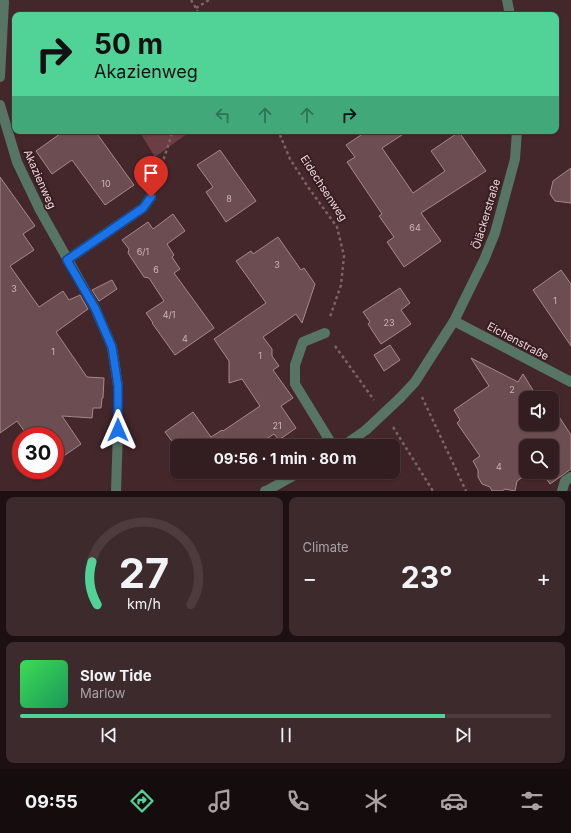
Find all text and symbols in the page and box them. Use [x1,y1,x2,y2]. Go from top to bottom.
text: 50 m [94,27,163,61]
icon: right [28,28,80,80]
text: Akazienweg [94,61,198,82]
icon: left [212,104,234,126]
icon: ahead [254,104,276,126]
icon: ahead [296,104,318,126]
icon: right [338,104,360,126]
street label: Akazienweg [21,147,59,211]
street label: Eidechsenweg [297,152,351,224]
pin [134,156,168,197]
icon: arrive [140,162,162,184]
street label: Öläckerstraße [469,177,503,251]
house number: 10 [101,178,111,189]
house number: 8 [226,193,232,204]
house number: 64 [409,222,421,233]
house number: 6/1 [137,246,149,257]
house number: 3 [274,259,280,270]
house number: 6 [153,264,159,275]
house number: 3 [11,283,17,294]
house number: 1 [553,295,557,306]
house number: 4/1 [163,309,175,320]
house number: 23 [383,317,395,328]
street label: Eichenstraße [485,319,551,363]
house number: 4 [182,333,188,344]
house number: 1 [51,346,55,357]
house number: 1 [258,350,262,361]
house number: 2 [509,384,515,395]
map controls [519,391,559,479]
button: sound [519,391,559,431]
position arrow [97,409,139,451]
house number: 21 [272,420,282,431]
speed limit sign: 30 [12,427,64,479]
button: search [519,439,559,479]
text: 09:56 · 1 min · 80 m [214,449,356,468]
house number: 4 [496,461,502,472]
text: Climate [303,539,349,555]
text: 27 [119,547,169,597]
text: 23° [401,559,453,595]
text: − [303,565,317,591]
text: + [536,565,551,591]
text: km/h [127,594,161,611]
text: Slow Tide [80,666,152,685]
text: Marlow [80,685,126,701]
icon: previous [98,724,120,746]
icon: pause [275,724,297,746]
icon: next [452,724,474,746]
icon: directions [128,787,156,815]
icon: music [206,787,234,815]
icon: phone [284,787,312,815]
icon: climate [362,787,390,815]
icon: car [440,787,468,815]
icon: filters [518,787,546,815]
text: 09:55 [25,791,78,812]

